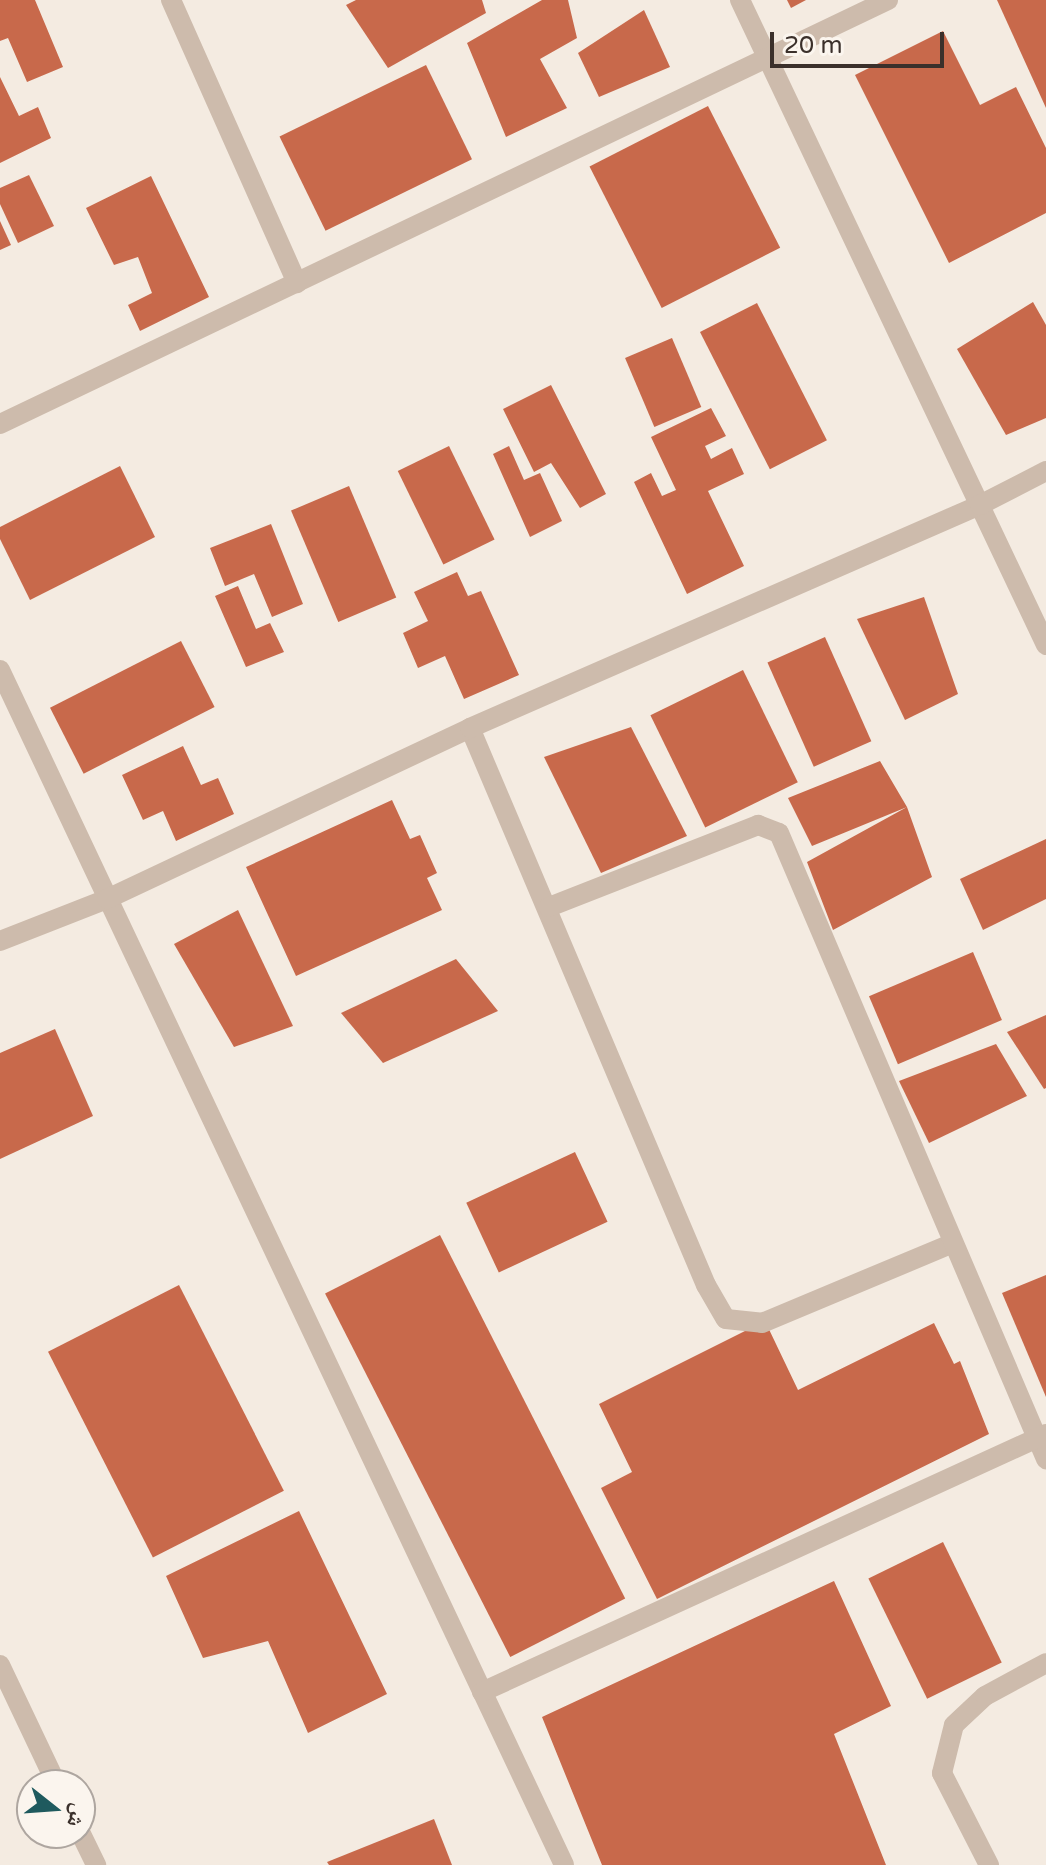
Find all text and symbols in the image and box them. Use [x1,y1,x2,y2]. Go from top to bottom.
scale bar [774,16,948,66]
text: 20 m [784,31,842,60]
north arrow [16,1769,96,1849]
text: ش [61,1800,93,1830]

